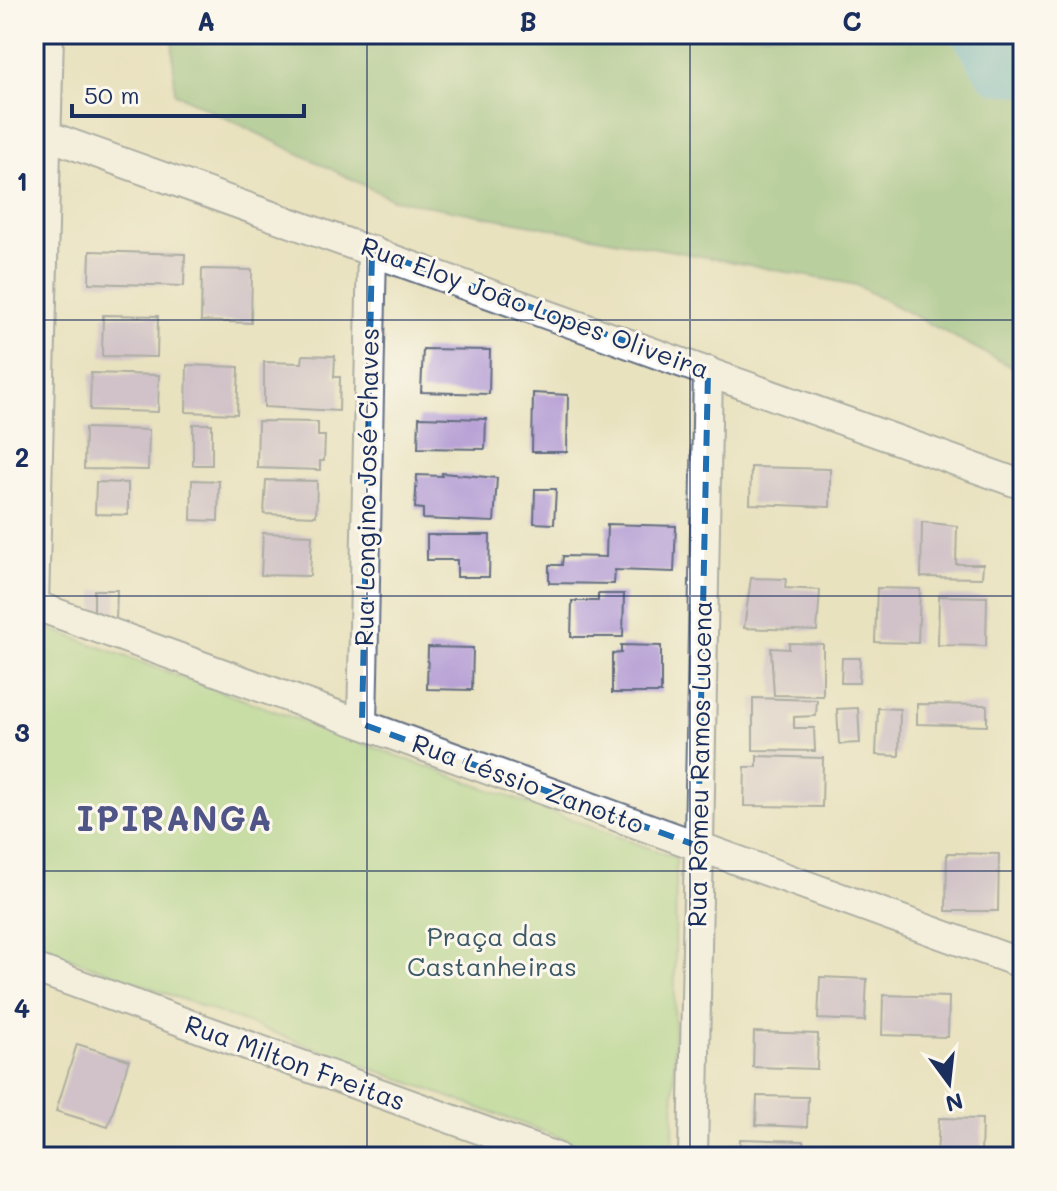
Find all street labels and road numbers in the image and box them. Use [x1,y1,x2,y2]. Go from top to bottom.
street label: Rua Eloy João Lopes Oliveira [357,228,714,386]
street label: Rua Longino José Chaves [346,327,386,647]
street label: Rua Romeu Ramos Lucena [679,600,719,928]
street label: Rua Léssio Zanotto [408,725,649,841]
street label: Rua Milton Freitas [180,1006,410,1118]

